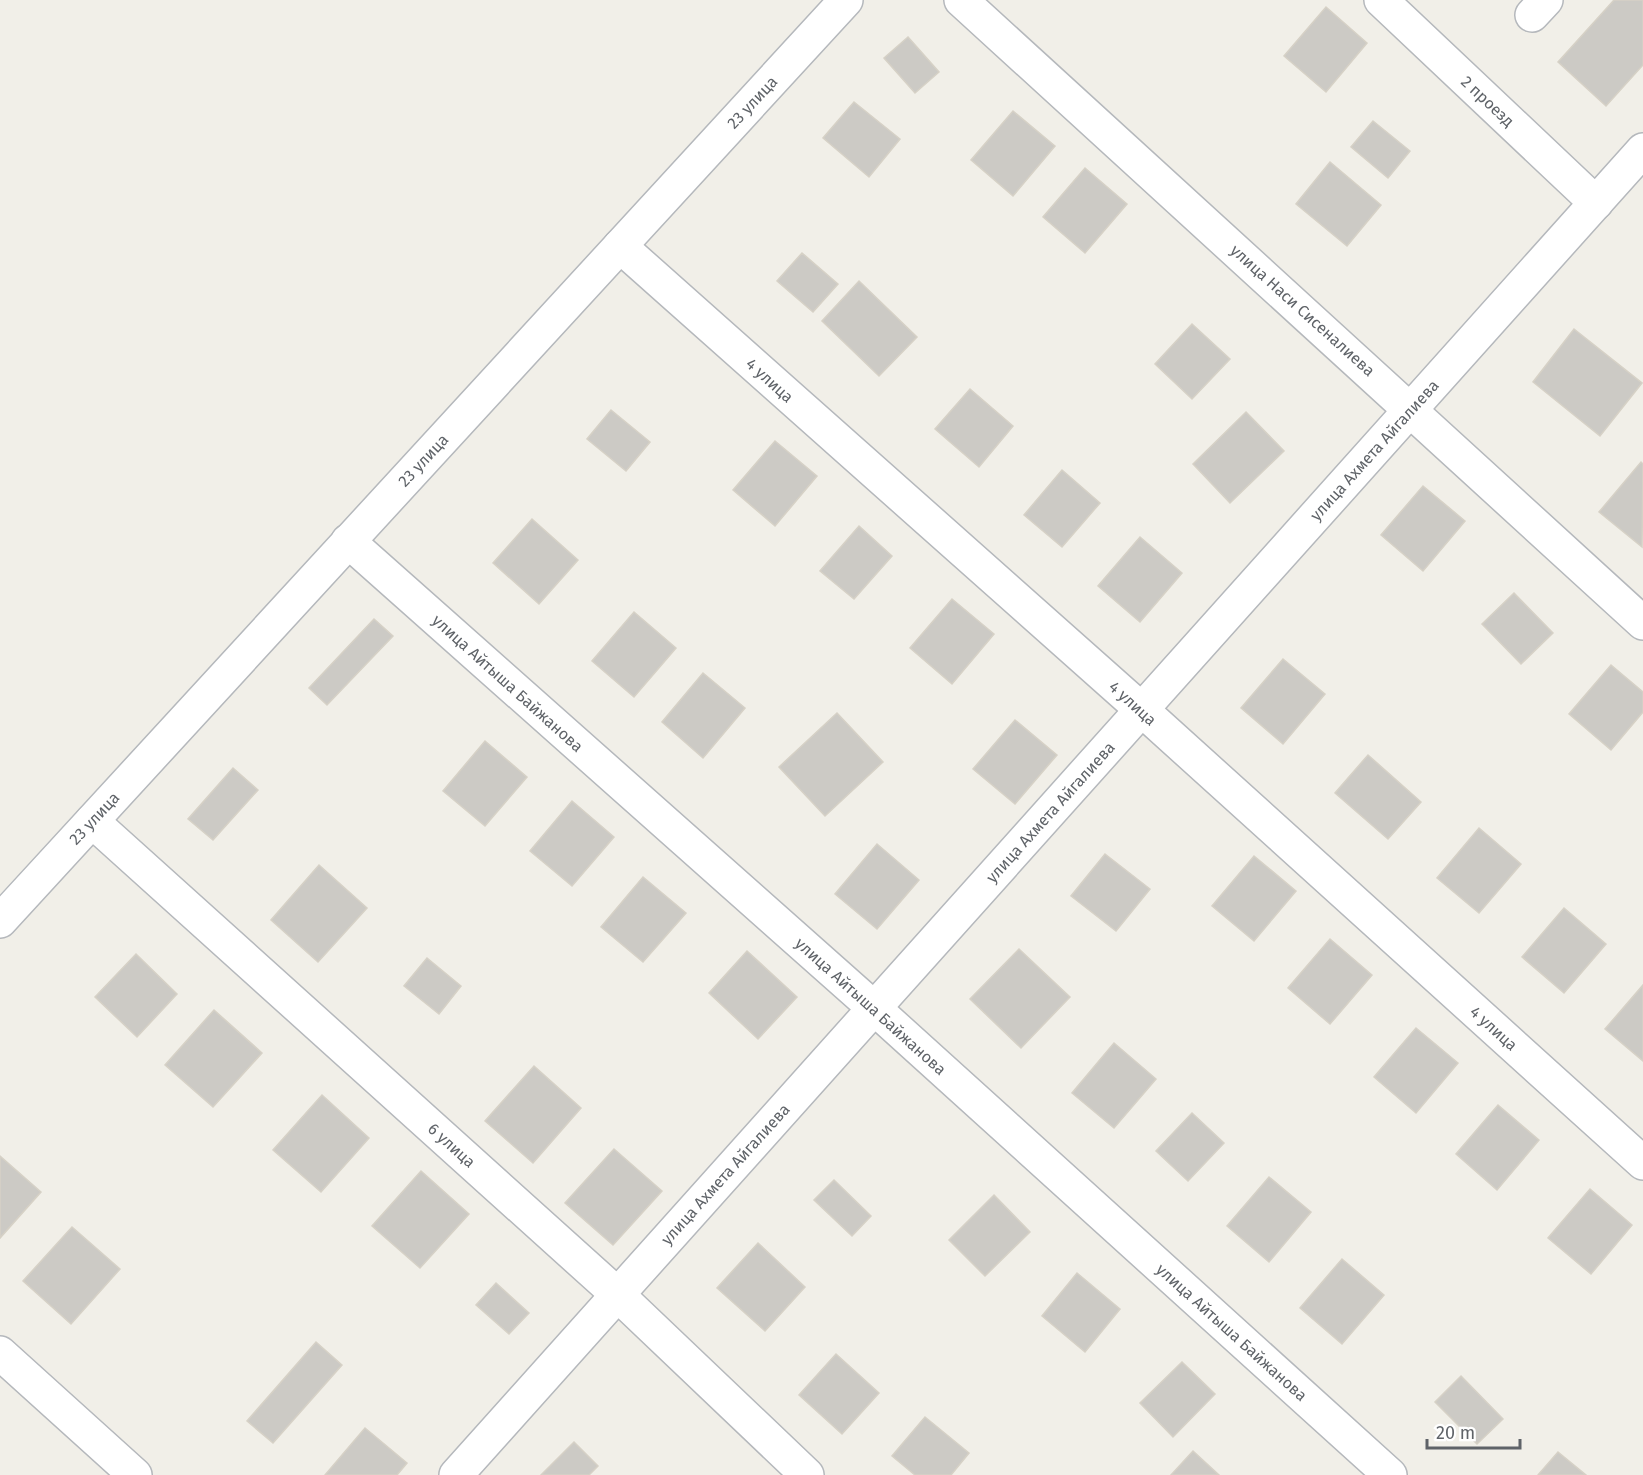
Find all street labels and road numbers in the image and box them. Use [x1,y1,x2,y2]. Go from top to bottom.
street label: 23 улица [723,72,781,132]
street label: 2 проезд [1457,72,1518,131]
street label: улица Наси Сисеналиева [1227,241,1379,380]
street label: 4 улица [742,354,797,407]
street label: улица Ахмета Айгалиева [1306,376,1443,525]
street label: 23 улица [394,430,452,490]
street label: улица Айтыша Байжанова [428,611,587,756]
street label: 4 улица [1105,677,1160,730]
street label: улица Ахмета Айгалиева [982,738,1119,887]
street label: 23 улица [65,788,123,848]
street label: улица Айтыша Байжанова [791,934,950,1079]
street label: 4 улица [1466,1002,1521,1055]
street label: улица Ахмета Айгалиева [657,1100,794,1249]
street label: 6 улица [424,1119,479,1172]
street label: улица Айтыша Байжанова [1152,1260,1311,1405]

